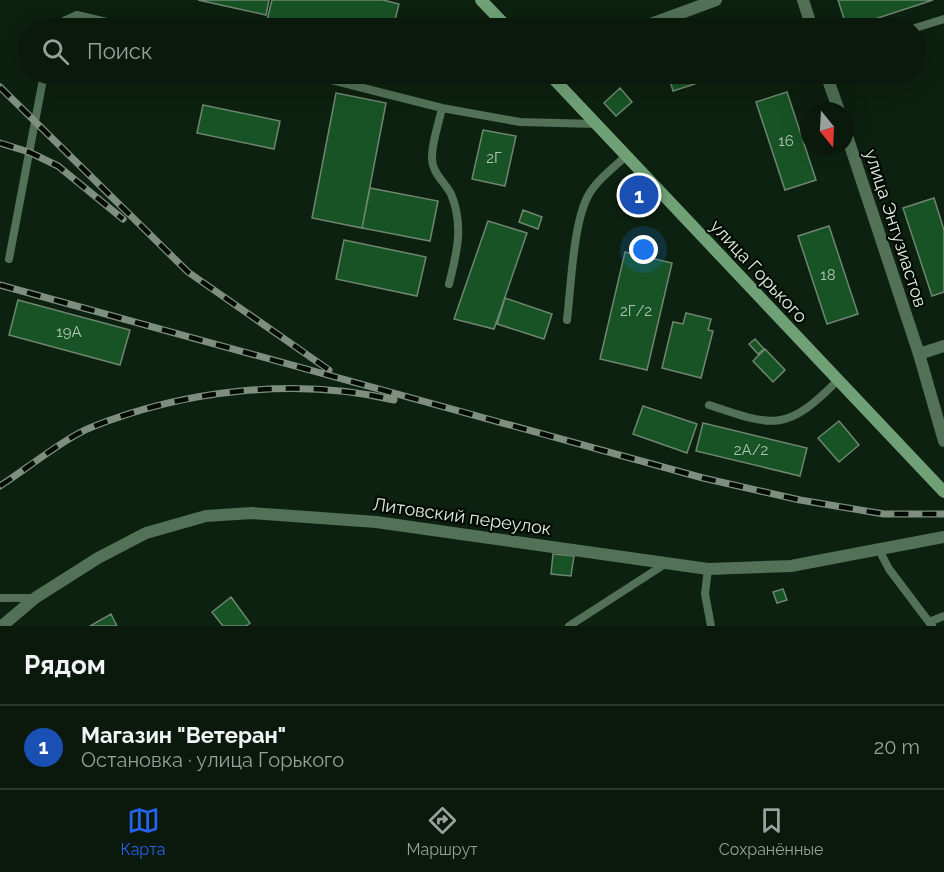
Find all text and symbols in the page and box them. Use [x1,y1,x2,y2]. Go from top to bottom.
search box [18,18,926,84]
icon: search [39,35,72,68]
text: Поиск [87,38,152,64]
north arrow [800,102,854,156]
house number: 16 [778,132,794,150]
street label: улица Энтузиастов [861,146,931,310]
house number: 2Г [486,149,502,167]
pin: 1 [620,172,658,218]
street label: улица Горького [706,215,812,327]
your location [629,235,658,264]
house number: 18 [820,266,836,284]
house number: 2Г/2 [620,302,652,320]
house number: 19А [56,323,82,341]
house number: 2А/2 [734,441,768,459]
street label: Литовский переулок [371,493,553,539]
text: Рядом [24,650,106,680]
text: Магазин "Ветеран" [81,722,286,748]
text: 1 [39,735,48,759]
text: 20 m [874,735,920,759]
text: Остановка · улица Горького [81,748,344,772]
tab: Карта [120,804,166,859]
tab: Маршрут [407,804,478,859]
tab: Сохранённые [719,804,823,859]

